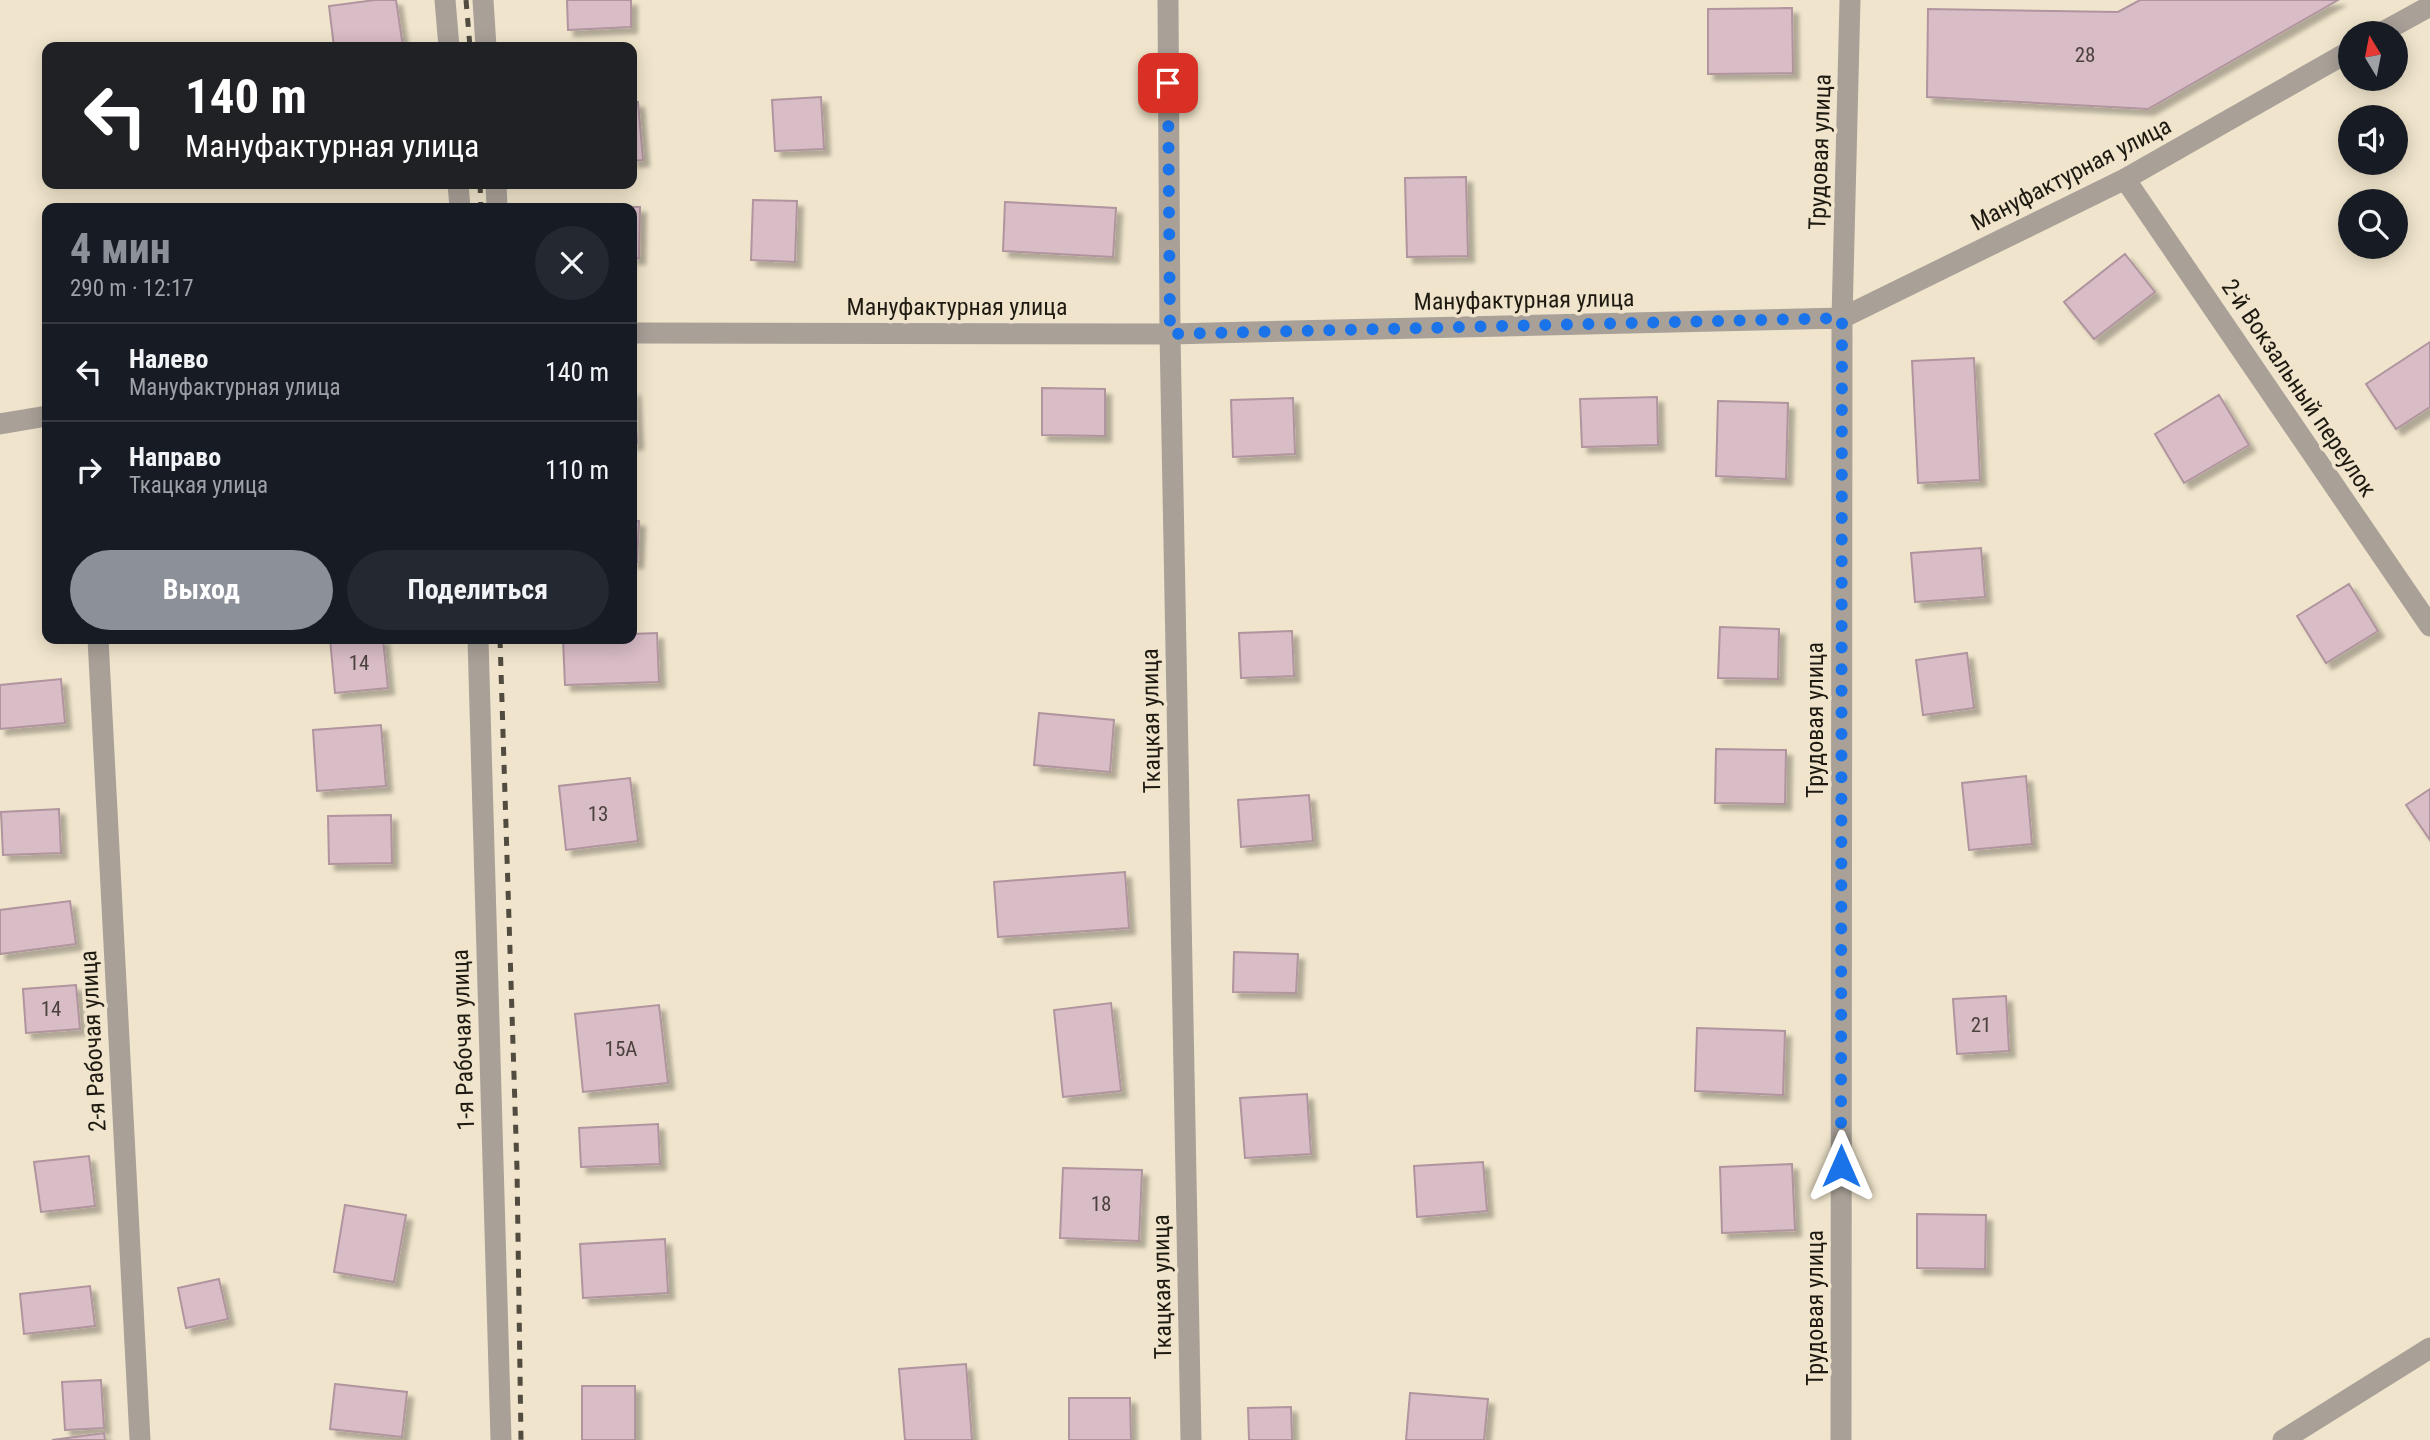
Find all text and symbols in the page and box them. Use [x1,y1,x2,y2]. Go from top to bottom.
north arrow [2338,21,2408,91]
map controls [2338,21,2408,259]
house number: 28 [2075,43,2095,67]
pin [1138,53,1198,113]
icon: arrive [1149,64,1187,102]
text: 140 m [185,68,307,125]
icon: left [70,70,161,161]
street label: Трудовая улица [1803,74,1837,230]
button: sound [2338,105,2408,175]
street label: Мануфактурная улица [1966,111,2176,237]
text: Мануфактурная улица [185,127,479,165]
button: search [2338,189,2408,259]
text: 4 мин [70,224,171,273]
button: close [535,226,609,300]
street label: 2-й Вокзальный переулок [2216,274,2382,502]
text: 290 m · 12:17 [70,275,194,302]
street label: Мануфактурная улица [1413,284,1635,316]
street label: Мануфактурная улица [847,293,1067,321]
text: Налево [129,344,209,374]
icon: left [70,353,108,391]
text: 140 m [545,357,609,387]
text: Мануфактурная улица [129,374,341,401]
text: Направо [129,442,221,472]
icon: right [70,451,108,489]
text: 110 m [545,455,609,485]
text: Ткацкая улица [129,472,268,499]
button: Выход [70,550,333,630]
button: Поделиться [347,550,609,630]
street label: Трудовая улица [1801,642,1829,798]
street label: Ткацкая улица [1136,648,1166,794]
house number: 14 [349,651,369,675]
house number: 13 [588,802,608,826]
street label: 1-я Рабочая улица [446,949,480,1131]
street label: 2-я Рабочая улица [74,950,112,1132]
house number: 14 [41,997,61,1021]
house number: 21 [1971,1013,1991,1037]
house number: 15А [605,1037,637,1061]
position arrow [1804,1129,1878,1203]
house number: 18 [1091,1192,1111,1216]
street label: Ткацкая улица [1147,1214,1177,1360]
street label: Трудовая улица [1801,1230,1829,1386]

